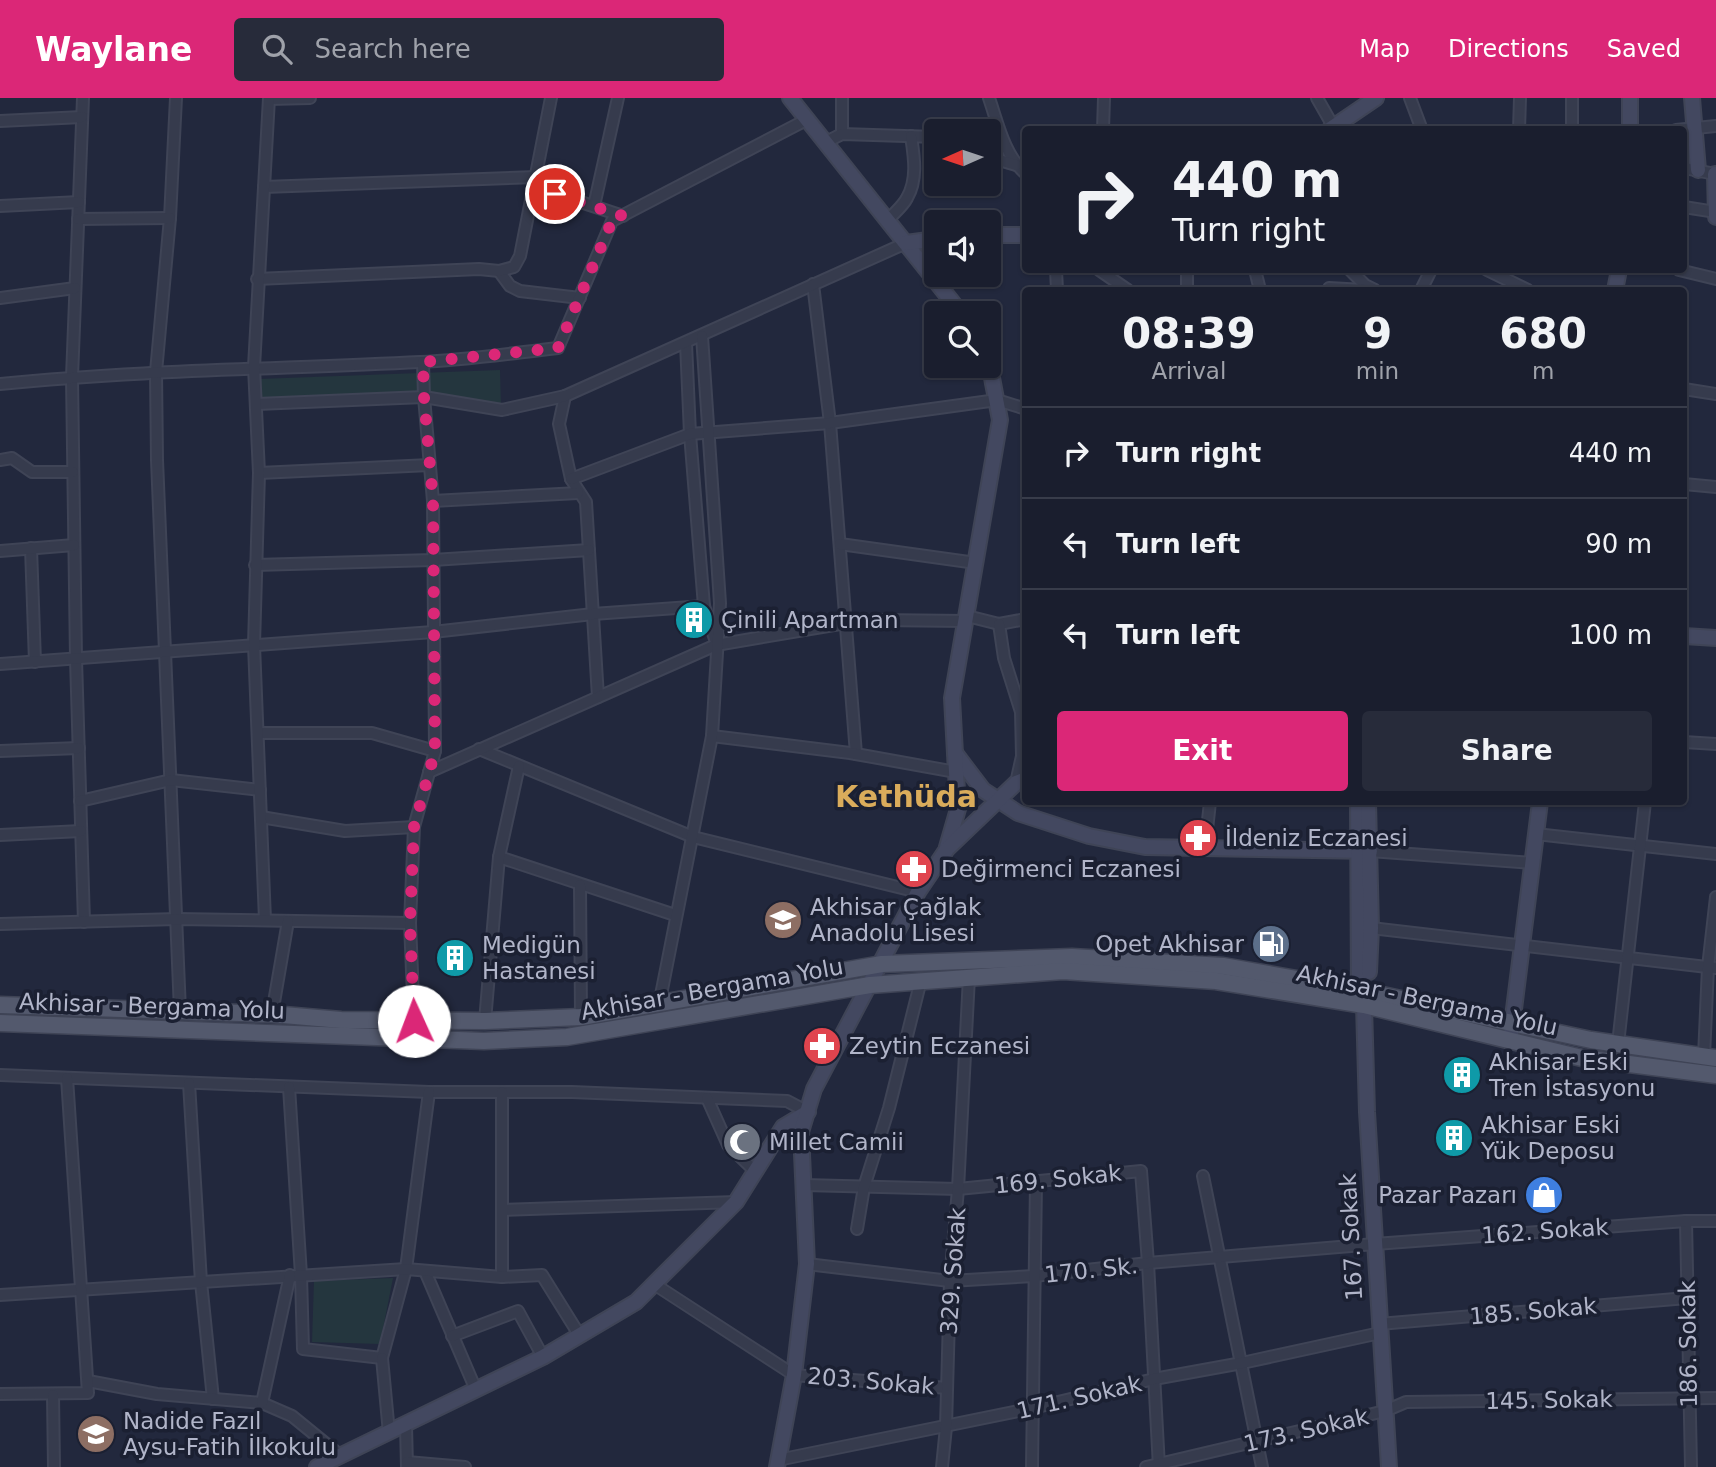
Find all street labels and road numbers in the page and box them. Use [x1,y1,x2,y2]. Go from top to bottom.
street label: Akhisar - Bergama Yolu [579,953,845,1025]
street label: Akhisar - Bergama Yolu [1294,960,1560,1040]
street label: Akhisar - Bergama Yolu [19,988,285,1024]
street label: 169. Sokak [993,1159,1123,1199]
street label: 167. Sokak [1335,1172,1367,1301]
street label: 329. Sokak [936,1206,970,1336]
street label: 162. Sokak [1480,1214,1610,1248]
street label: 170. Sk. [1043,1252,1139,1288]
street label: 186. Sokak [1674,1279,1702,1408]
street label: 185. Sokak [1468,1292,1598,1330]
street label: 203. Sokak [806,1362,936,1400]
street label: 171. Sokak [1014,1370,1145,1424]
street label: 145. Sokak [1485,1386,1614,1414]
street label: 173. Sokak [1241,1403,1372,1457]

